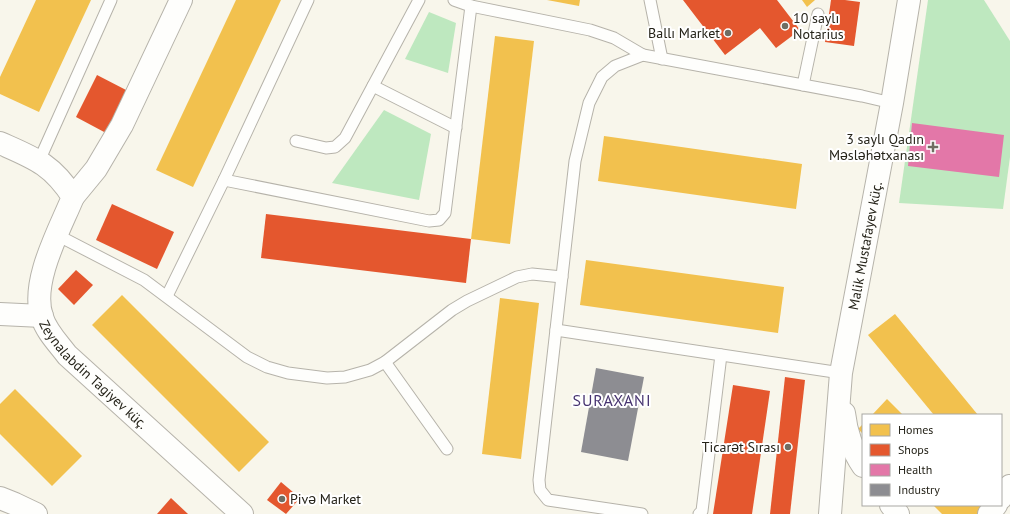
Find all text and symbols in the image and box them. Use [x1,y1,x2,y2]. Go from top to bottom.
place label: 10 saylı Notarius [793,9,844,43]
marker: 10 saylı Notarius [780,21,790,31]
place label: Ballı Market [648,24,720,42]
marker: Ballı Market [723,28,733,38]
place label: 3 saylı Qadın Məsləhətxanası [829,130,924,164]
marker: 3 saylı Qadın Məsləhətxanası [927,141,939,153]
street label: Malik Mustafayev küç. [844,180,886,311]
street label: Zeynalabdin Tagiyev küç. [35,317,151,433]
district label: SURAXANI [572,390,652,410]
legend [862,414,1002,506]
text: Homes [898,422,933,437]
place label: Ticarət Sırası [702,438,780,456]
marker: Ticarət Sırası [783,442,793,452]
text: Shops [898,442,929,457]
text: Health [898,462,932,477]
text: Industry [898,482,940,497]
place label: Pivə Market [290,490,361,508]
marker: Pivə Market [277,494,287,504]

